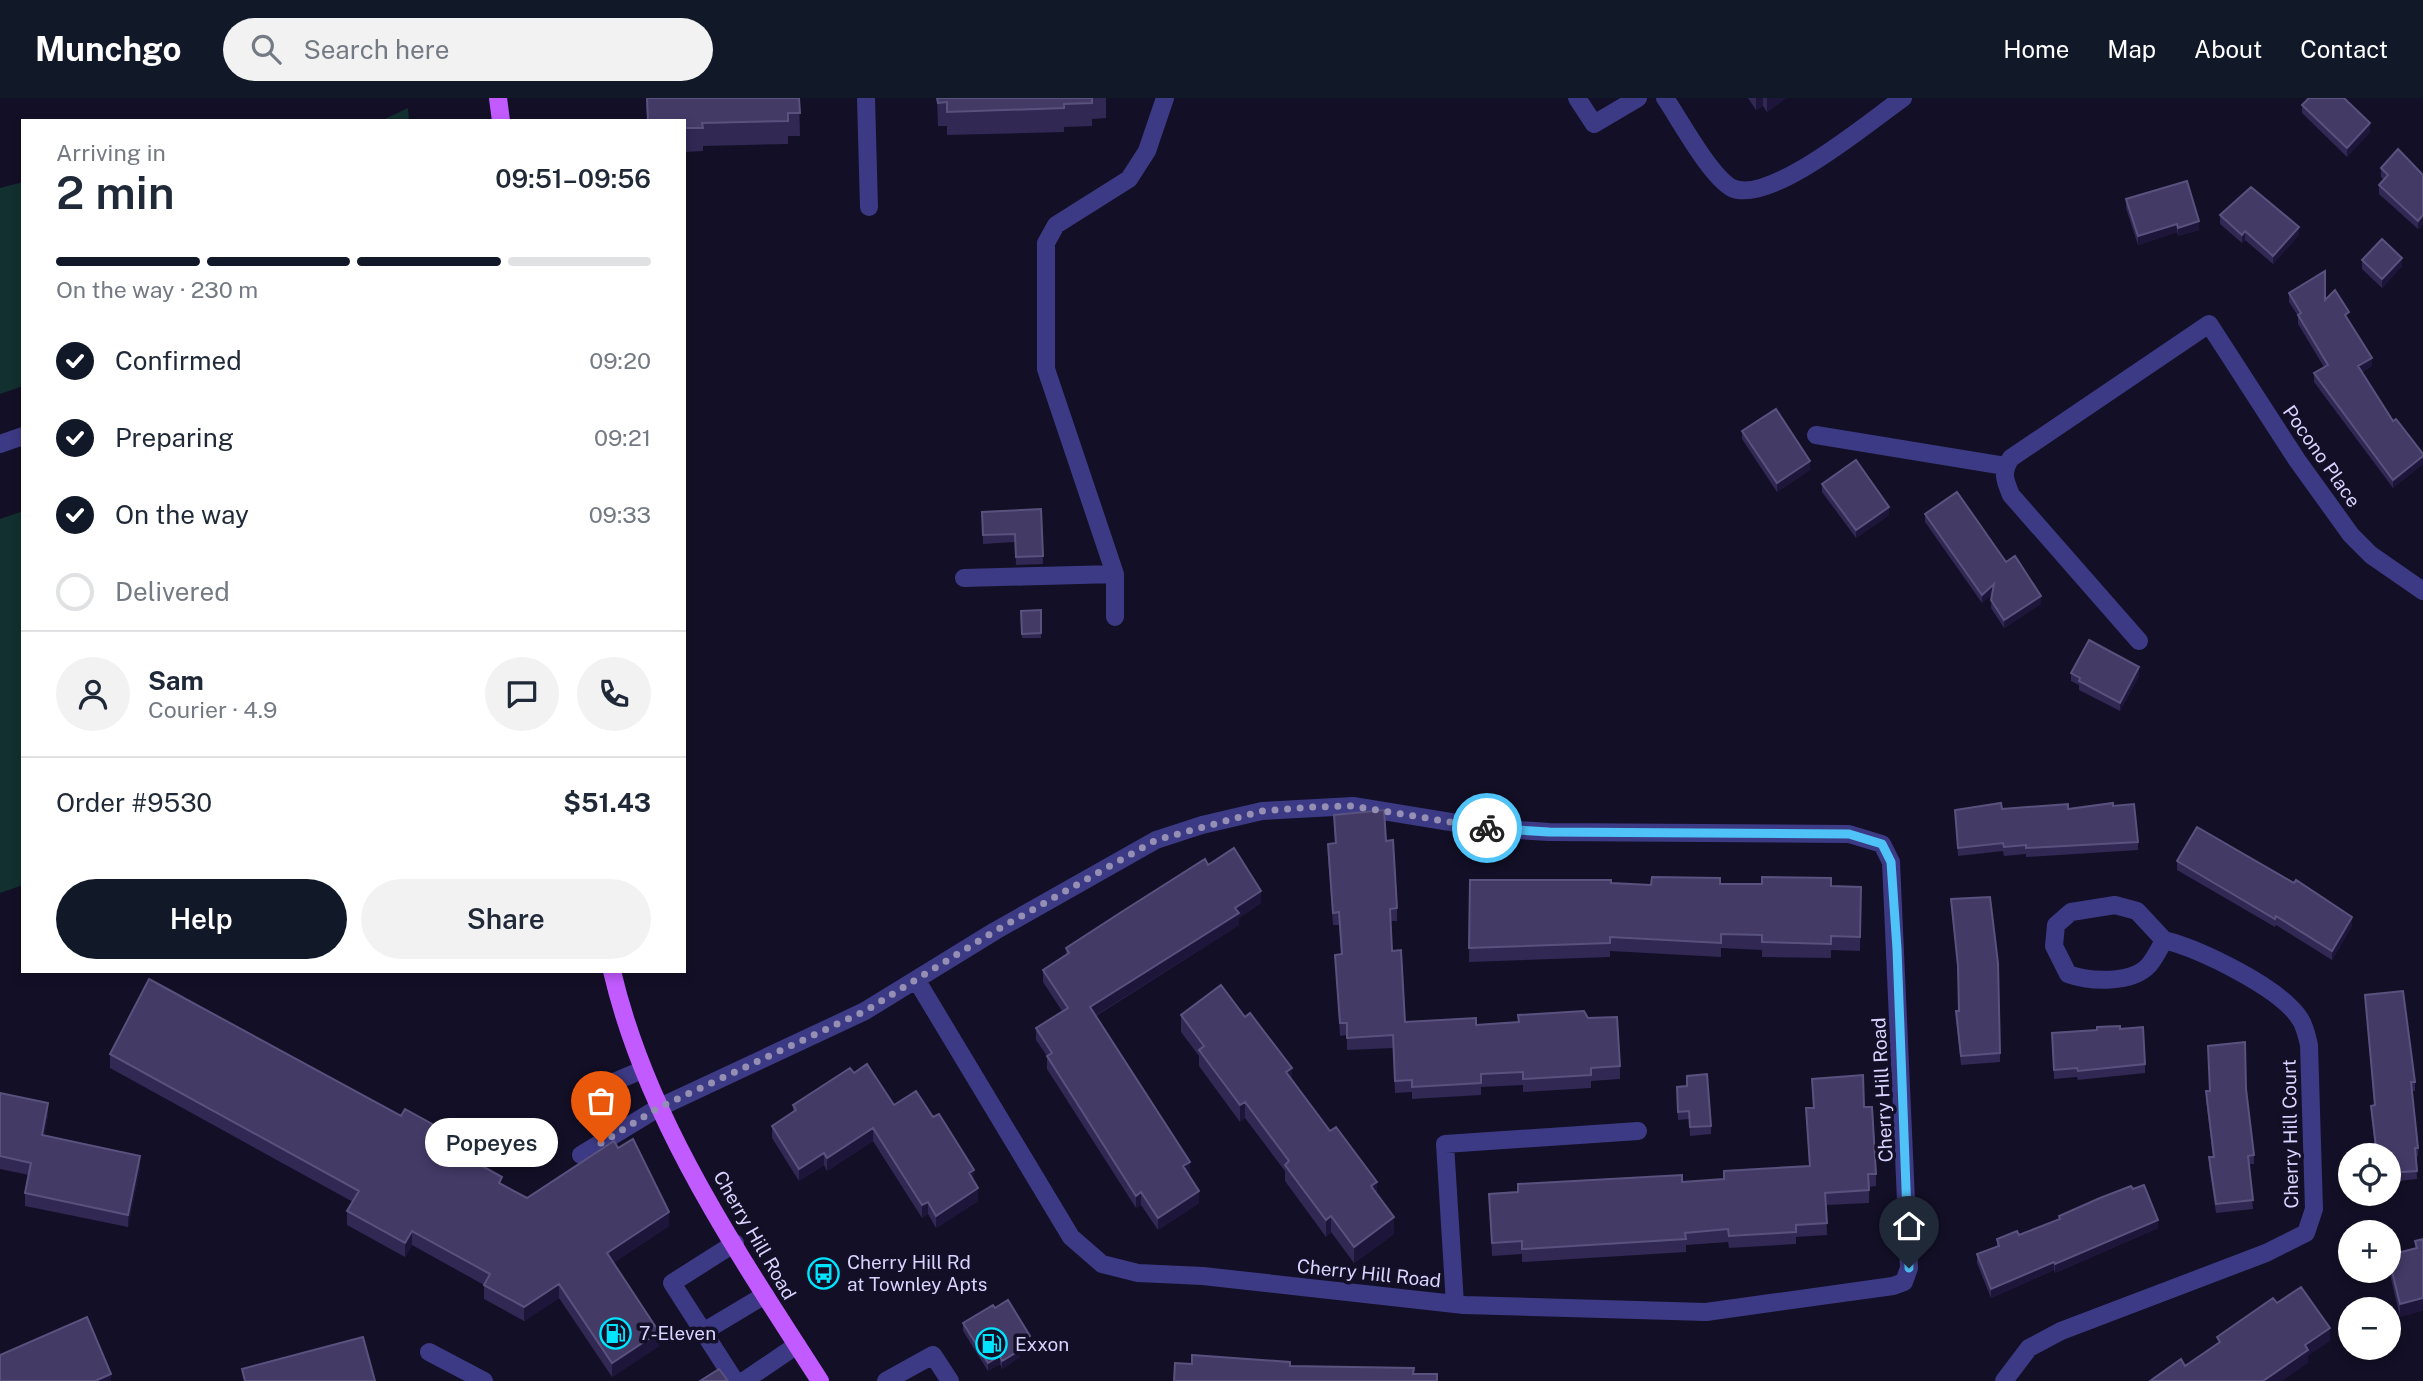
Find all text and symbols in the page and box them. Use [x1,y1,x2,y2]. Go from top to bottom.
search box [223,18,713,81]
text: Munchgo [35,30,181,68]
icon: search [247,30,285,68]
text: Search here [303,34,449,65]
text: Home [2003,35,2069,63]
text: Map [2107,35,2156,63]
text: About [2194,35,2262,63]
text: Contact [2300,35,2388,63]
text: Arriving in [56,139,166,166]
text: 09:51–09:56 [495,163,651,194]
text: 2 min [56,165,175,219]
text: On the way · 230 m [56,276,258,303]
icon: check [56,342,94,380]
text: Confirmed [115,345,242,376]
text: 09:20 [589,347,651,374]
street label: Pocono Place [2279,401,2365,511]
icon: check [56,419,94,457]
text: Preparing [115,422,234,453]
text: 09:21 [594,424,651,451]
icon: check [56,496,94,534]
text: On the way [115,499,249,530]
text: 09:33 [589,501,651,528]
text: Delivered [115,576,230,607]
button: person [56,657,130,731]
button: chat [485,657,559,731]
button: phone [577,657,651,731]
text: Sam [148,665,204,696]
text: Courier · 4.9 [148,696,277,723]
text: Order #9530 [56,787,212,818]
text: $51.43 [563,787,651,818]
courier [1452,793,1522,863]
icon: bike [1468,809,1506,847]
button: Help [56,879,347,959]
button: Share [361,879,651,959]
street label: Cherry Hill Road [1867,1017,1897,1163]
street label: Cherry Hill Court [2278,1059,2302,1209]
pin [571,1071,631,1143]
icon: bag [582,1082,620,1120]
callout: Popeyes [426,1118,559,1168]
text: Popeyes [446,1129,537,1156]
map controls [2338,1143,2401,1360]
button: locate [2338,1143,2401,1206]
street label: Cherry Hill Road [709,1167,801,1303]
pin [1879,1196,1939,1268]
icon: home [1890,1207,1928,1245]
button: + [2338,1220,2401,1283]
place label: Cherry Hill Rd at Townley Apts [847,1251,987,1295]
street label: Cherry Hill Road [1296,1254,1442,1292]
bus stop icon: Cherry Hill Rd at Townley Apts [807,1256,841,1290]
button: − [2338,1297,2401,1360]
fuel station icon: 7-Eleven [599,1316,633,1350]
place label: 7-Eleven [639,1322,716,1344]
fuel station icon: Exxon [975,1327,1009,1361]
place label: Exxon [1015,1333,1069,1355]

